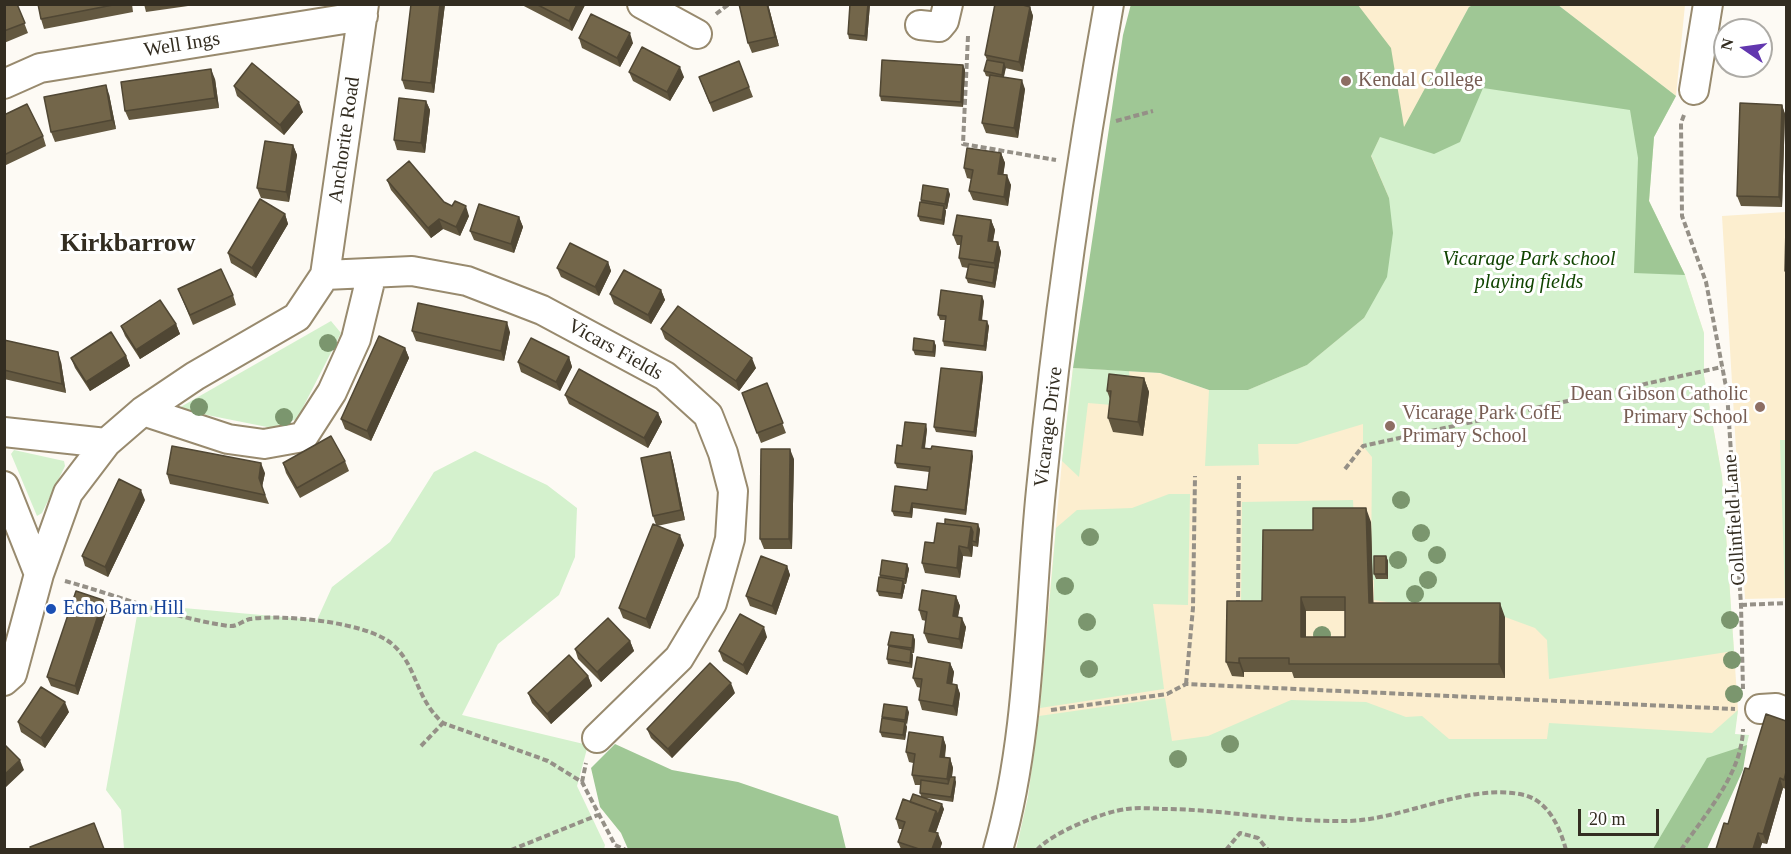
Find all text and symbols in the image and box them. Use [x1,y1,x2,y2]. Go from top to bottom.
north arrow [1713,18,1773,78]
street label: Well Ings [142,27,222,63]
text: N [1717,37,1737,52]
place label: Kendal College [1358,69,1483,93]
marker: Kendal College [1339,74,1353,88]
street label: Anchorite Road [324,75,366,205]
district label: Kirkbarrow [60,228,196,260]
park label: Vicarage Park school playing fields [1443,248,1615,295]
street label: Vicars Fields [563,314,667,386]
street label: Vicarage Drive [1030,365,1068,489]
place label: Dean Gibson Catholic Primary School [1570,383,1748,430]
marker: Dean Gibson Catholic Primary School [1753,400,1767,414]
place label: Vicarage Park CofE Primary School [1402,402,1562,449]
marker: Vicarage Park CofE Primary School [1383,419,1397,433]
street label: Collinfield Lane [1718,454,1752,586]
place label: Echo Barn Hill [63,597,184,621]
marker: Echo Barn Hill [44,602,58,616]
scale bar [1581,797,1662,835]
text: 20 m [1589,809,1626,829]

